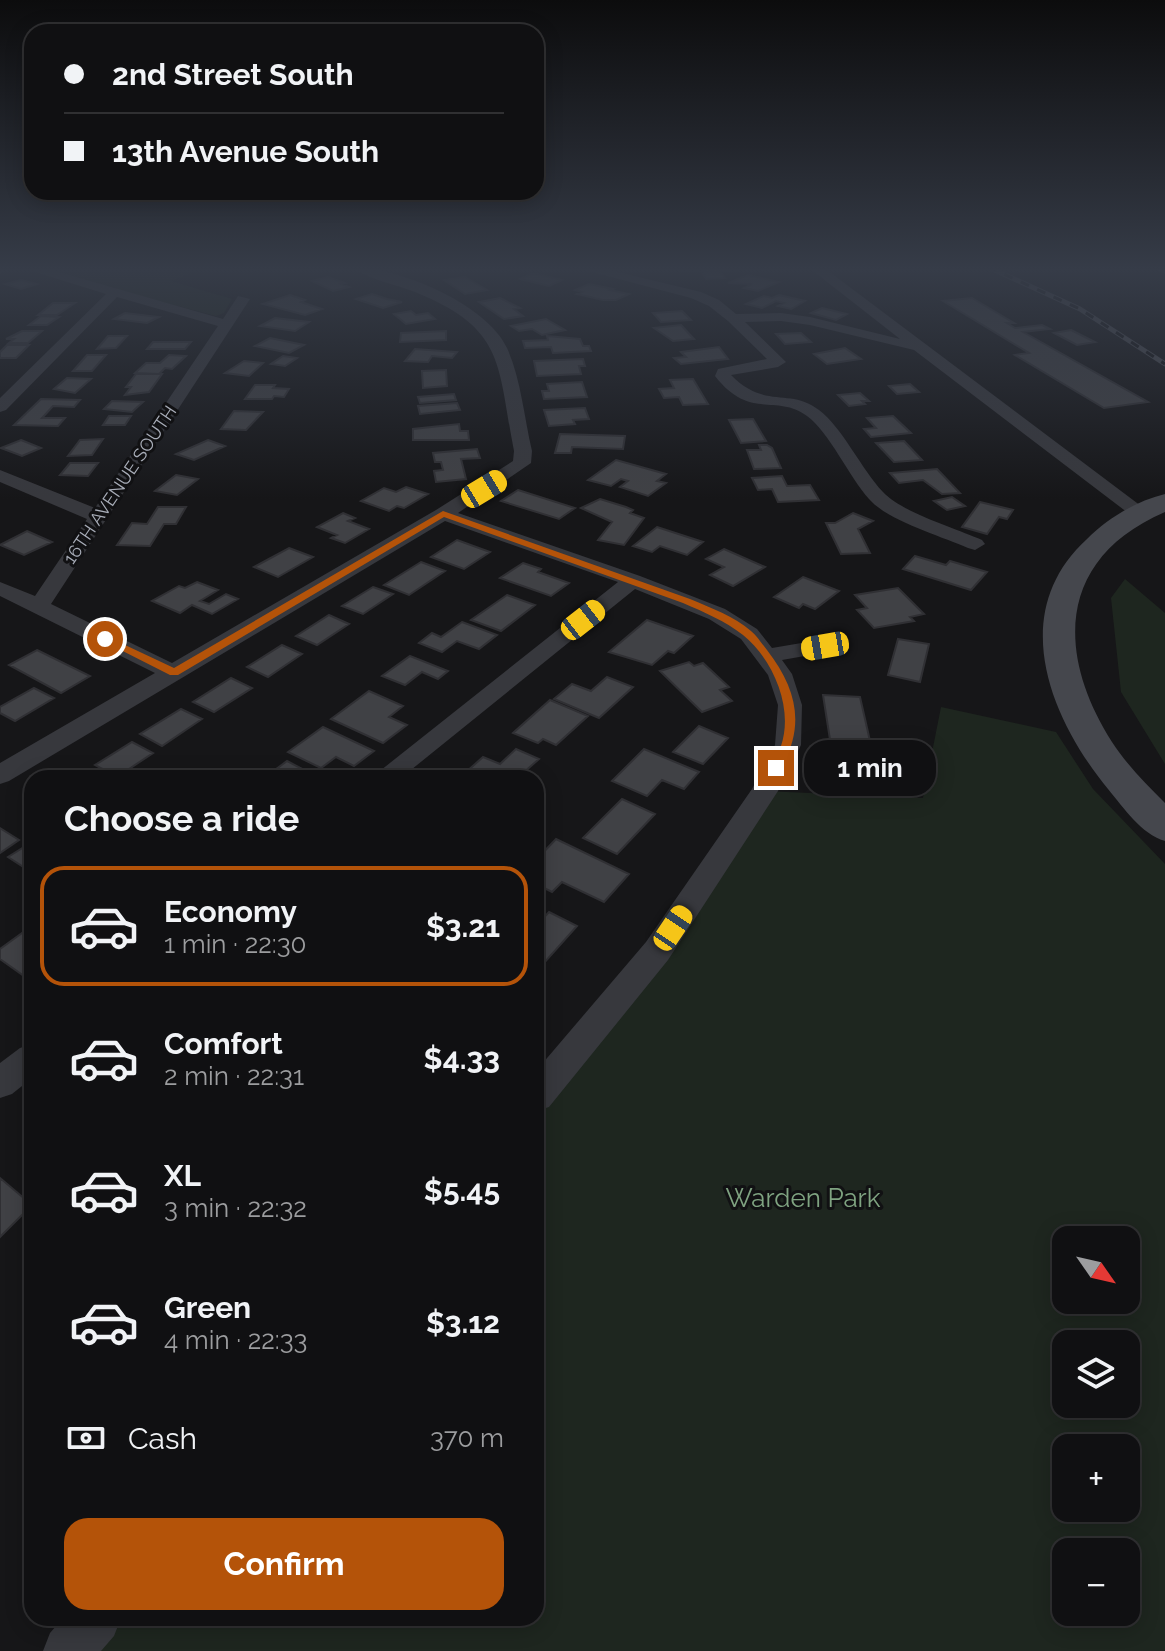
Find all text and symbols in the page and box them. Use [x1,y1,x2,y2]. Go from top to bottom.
text: 2nd Street South [112,57,354,92]
text: 13th Avenue South [112,134,379,169]
street label: 16TH AVENUE SOUTH [59,402,180,568]
car [457,466,511,512]
car [557,596,609,644]
route start [87,621,123,657]
car [799,630,851,662]
callout: 1 min [804,740,936,796]
route end [758,750,794,786]
text: 1 min [837,753,903,783]
text: Choose a ride [64,797,299,839]
icon: car [68,890,140,962]
text: Economy [164,894,297,929]
car [650,901,696,955]
text: $3.21 [426,909,500,944]
text: 1 min · 22:30 [164,929,306,959]
icon: car [68,1022,140,1094]
text: Comfort [164,1026,283,1061]
text: $4.33 [424,1041,500,1076]
text: 2 min · 22:31 [164,1061,304,1091]
icon: car [68,1154,140,1226]
text: XL [164,1158,201,1193]
text: $5.45 [424,1173,500,1208]
park label: Warden Park [725,1183,881,1213]
text: 3 min · 22:32 [164,1193,307,1223]
north arrow [1052,1226,1140,1314]
map controls [1052,1226,1140,1626]
icon: car [68,1286,140,1358]
text: Green [164,1290,251,1325]
text: $3.12 [426,1305,500,1340]
text: 4 min · 22:33 [164,1325,307,1355]
button: layers [1052,1330,1140,1418]
icon: cash [64,1416,108,1460]
text: Cash [128,1421,197,1456]
text: 370 m [430,1423,504,1453]
button: + [1052,1434,1140,1522]
button: Confirm [64,1518,504,1610]
button: − [1052,1538,1140,1626]

